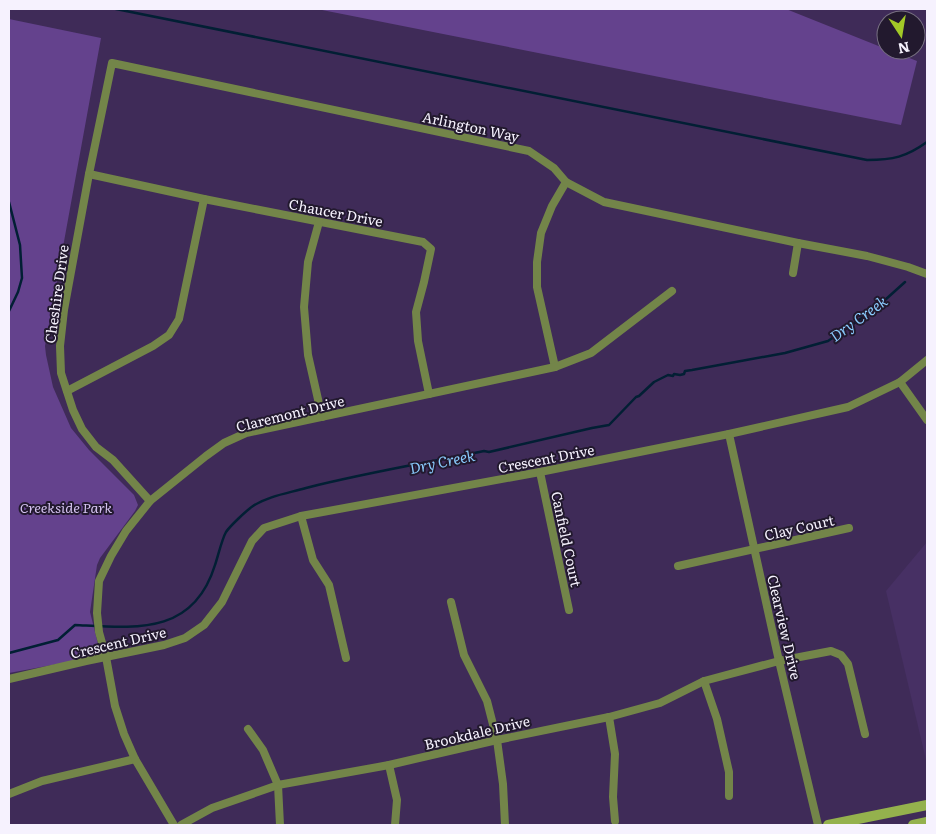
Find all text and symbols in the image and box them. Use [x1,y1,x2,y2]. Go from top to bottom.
north arrow [876,10,926,60]
text: N [896,38,912,60]
street label: Arlington Way [421,106,522,146]
street label: Chaucer Drive [287,193,385,231]
street label: Cheshire Drive [39,243,73,345]
water label: Dry Creek [824,289,892,347]
street label: Claremont Drive [234,390,346,436]
street label: Crescent Drive [496,439,596,477]
water label: Dry Creek [407,443,478,479]
street label: Canfield Court [547,489,587,589]
park label: Creekside Park [20,497,113,517]
street label: Clay Court [762,509,836,545]
street label: Clearview Drive [763,573,807,681]
street label: Crescent Drive [68,621,168,663]
street label: Brookdale Drive [422,710,532,754]

